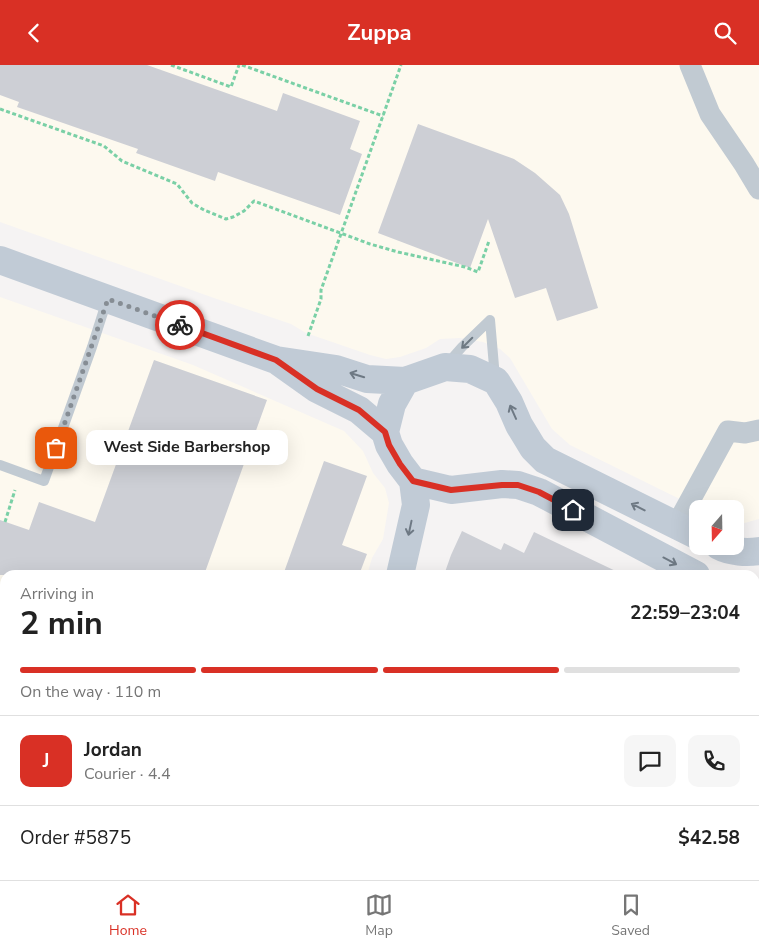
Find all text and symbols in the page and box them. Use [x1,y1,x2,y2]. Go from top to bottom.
text: Zuppa [347,18,412,48]
icon: back [20,19,48,47]
icon: search [711,19,739,47]
courier [155,300,205,350]
icon: bike [166,311,194,339]
one-way arrow [461,337,473,349]
one-way arrow [349,370,365,380]
one-way arrow [508,405,518,420]
pin [35,427,77,469]
callout: West Side Barbershop [86,431,288,465]
icon: bag [42,434,70,462]
text: West Side Barbershop [104,436,270,458]
pin [552,489,594,531]
icon: home [559,496,587,524]
north arrow [689,500,744,555]
map controls [689,500,744,555]
one-way arrow [631,502,646,511]
one-way arrow [405,520,415,536]
one-way arrow [662,557,677,566]
text: Arriving in [20,583,94,605]
text: 22:59–23:04 [630,600,740,626]
text: 2 min [20,602,103,645]
text: On the way · 110 m [20,681,161,703]
button: chat [624,735,676,787]
button: phone [688,735,740,787]
text: Jordan [84,737,142,763]
text: J [43,748,49,774]
text: Courier · 4.4 [84,763,170,785]
text: Order #5875 [20,825,131,851]
text: $42.58 [678,825,740,851]
tab: Home [109,891,147,940]
tab: Map [365,891,393,940]
tab: Saved [611,891,650,940]

